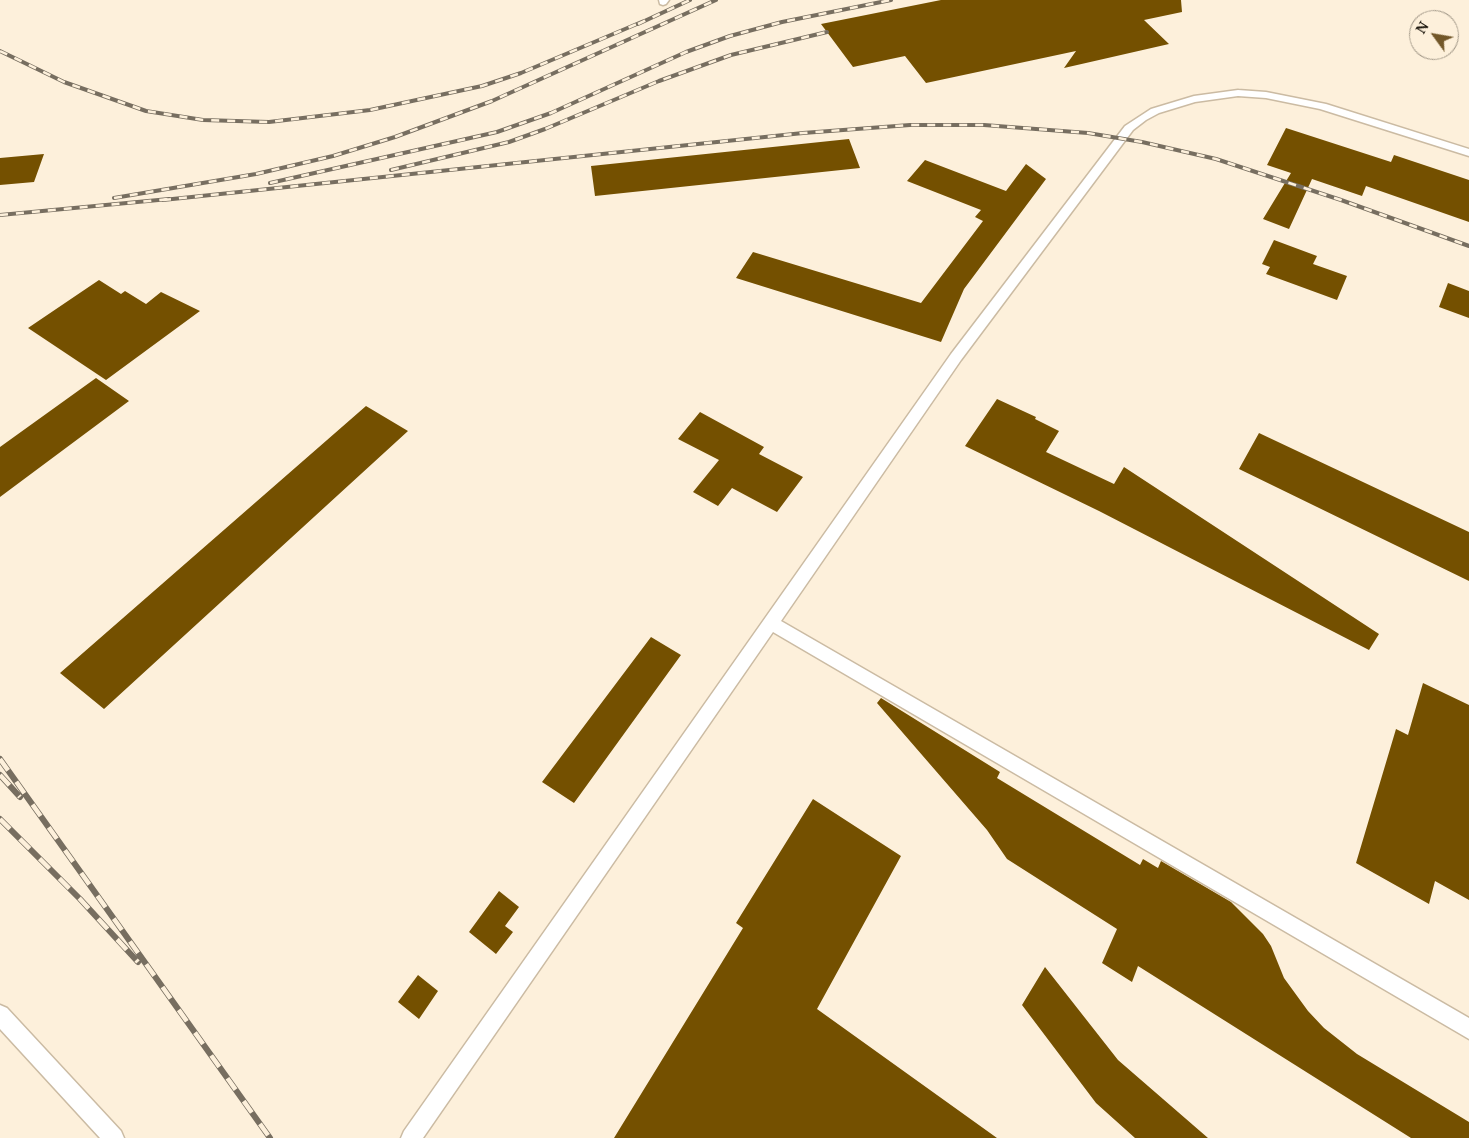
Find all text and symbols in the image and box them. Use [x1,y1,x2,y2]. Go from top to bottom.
north arrow [1409,10,1459,60]
text: N [1411,18,1433,37]

